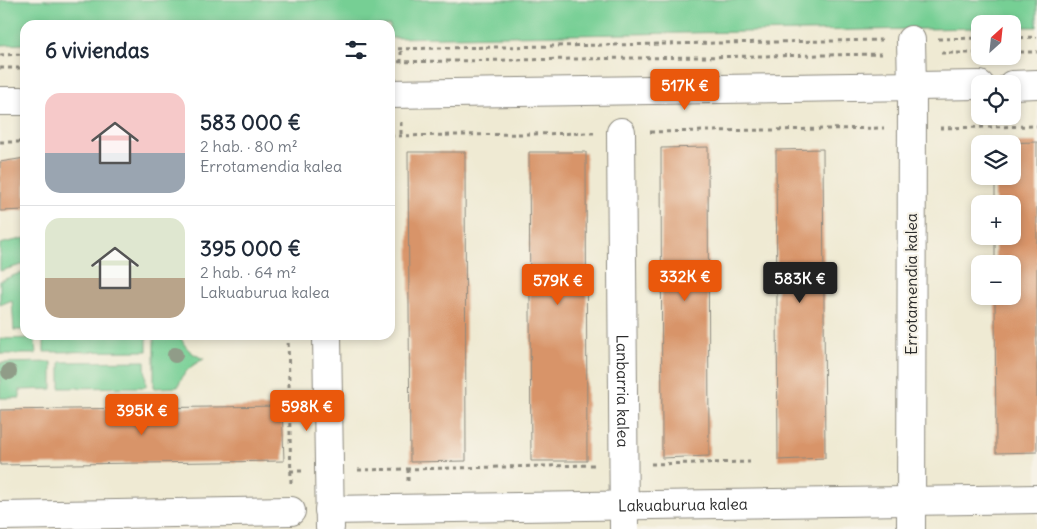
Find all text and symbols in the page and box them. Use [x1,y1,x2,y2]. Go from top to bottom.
north arrow [971,15,1021,65]
map controls [971,15,1021,305]
icon: filters [342,36,370,64]
text: 6 viviendas [45,37,149,64]
pin: 517K € [644,68,726,111]
text: 517K € [661,75,709,95]
button: locate [971,75,1021,125]
text: 583 000 € [200,109,301,136]
icon: home [85,113,145,173]
button: layers [971,135,1021,185]
text: 2 hab. · 80 m² [200,136,298,156]
text: Errotamendia kalea [200,156,342,176]
button: + [971,195,1021,245]
street label: Errotamendia kalea [901,213,921,355]
text: 395 000 € [200,235,301,262]
icon: home [85,238,145,298]
button: − [971,255,1021,305]
pin: 332K € [644,260,726,302]
text: 2 hab. · 64 m² [200,262,297,282]
pin: 583K € [759,262,841,304]
pin: 579K € [517,264,599,306]
text: 332K € [660,266,710,286]
text: 583K € [774,268,826,288]
text: 579K € [533,270,583,290]
text: Lakuaburua kalea [200,282,330,302]
street label: Lanbarria kalea [613,334,633,448]
pin: 598K € [266,390,348,432]
pin: 395K € [101,394,183,436]
text: 598K € [281,396,333,416]
text: 395K € [116,400,168,420]
street label: Lakuaburua kalea [618,493,748,516]

